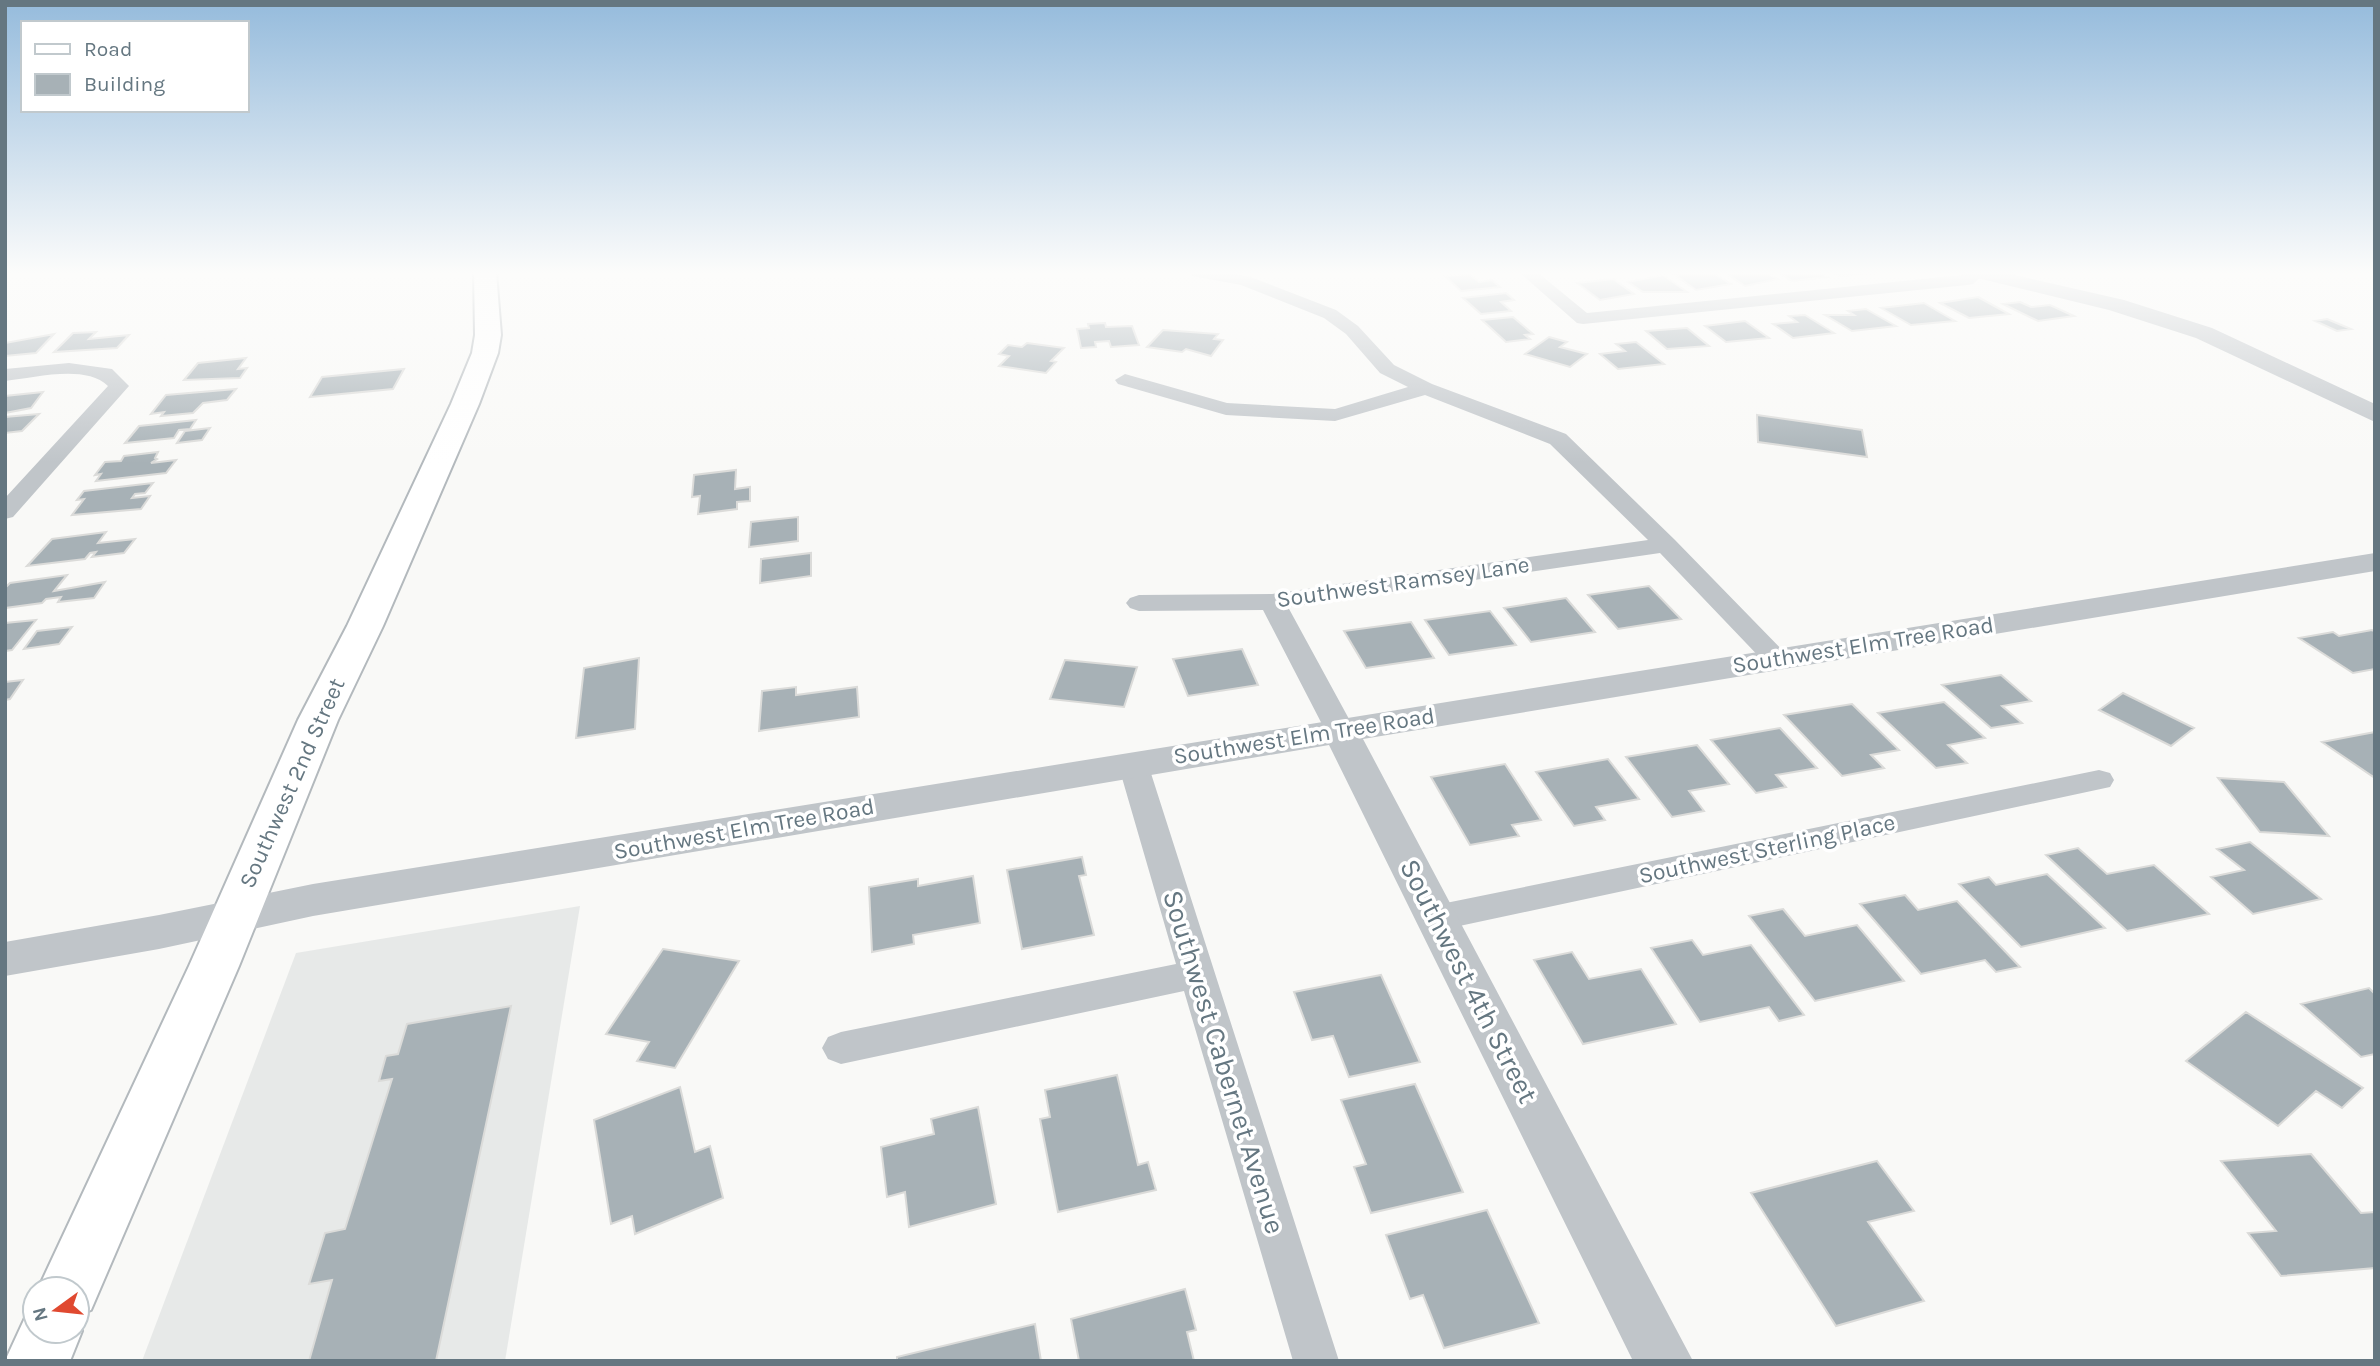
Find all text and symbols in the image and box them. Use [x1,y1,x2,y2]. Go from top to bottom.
legend [21,21,248,112]
text: Road [84,37,132,61]
text: Building [84,72,165,96]
street label: Southwest Ramsey Lane [1275,551,1531,613]
street label: Southwest Elm Tree Road [1730,611,1996,679]
street label: Southwest 2nd Street [233,673,351,892]
street label: Southwest Elm Tree Road [1171,702,1437,770]
street label: Southwest Elm Tree Road [612,793,876,865]
street label: Southwest Sterling Place [1636,809,1898,889]
street label: Southwest 4th Street [1393,853,1545,1109]
street label: Southwest Cabernet Avenue [1156,886,1292,1238]
north arrow [21,1275,91,1345]
text: N [28,1305,53,1324]

